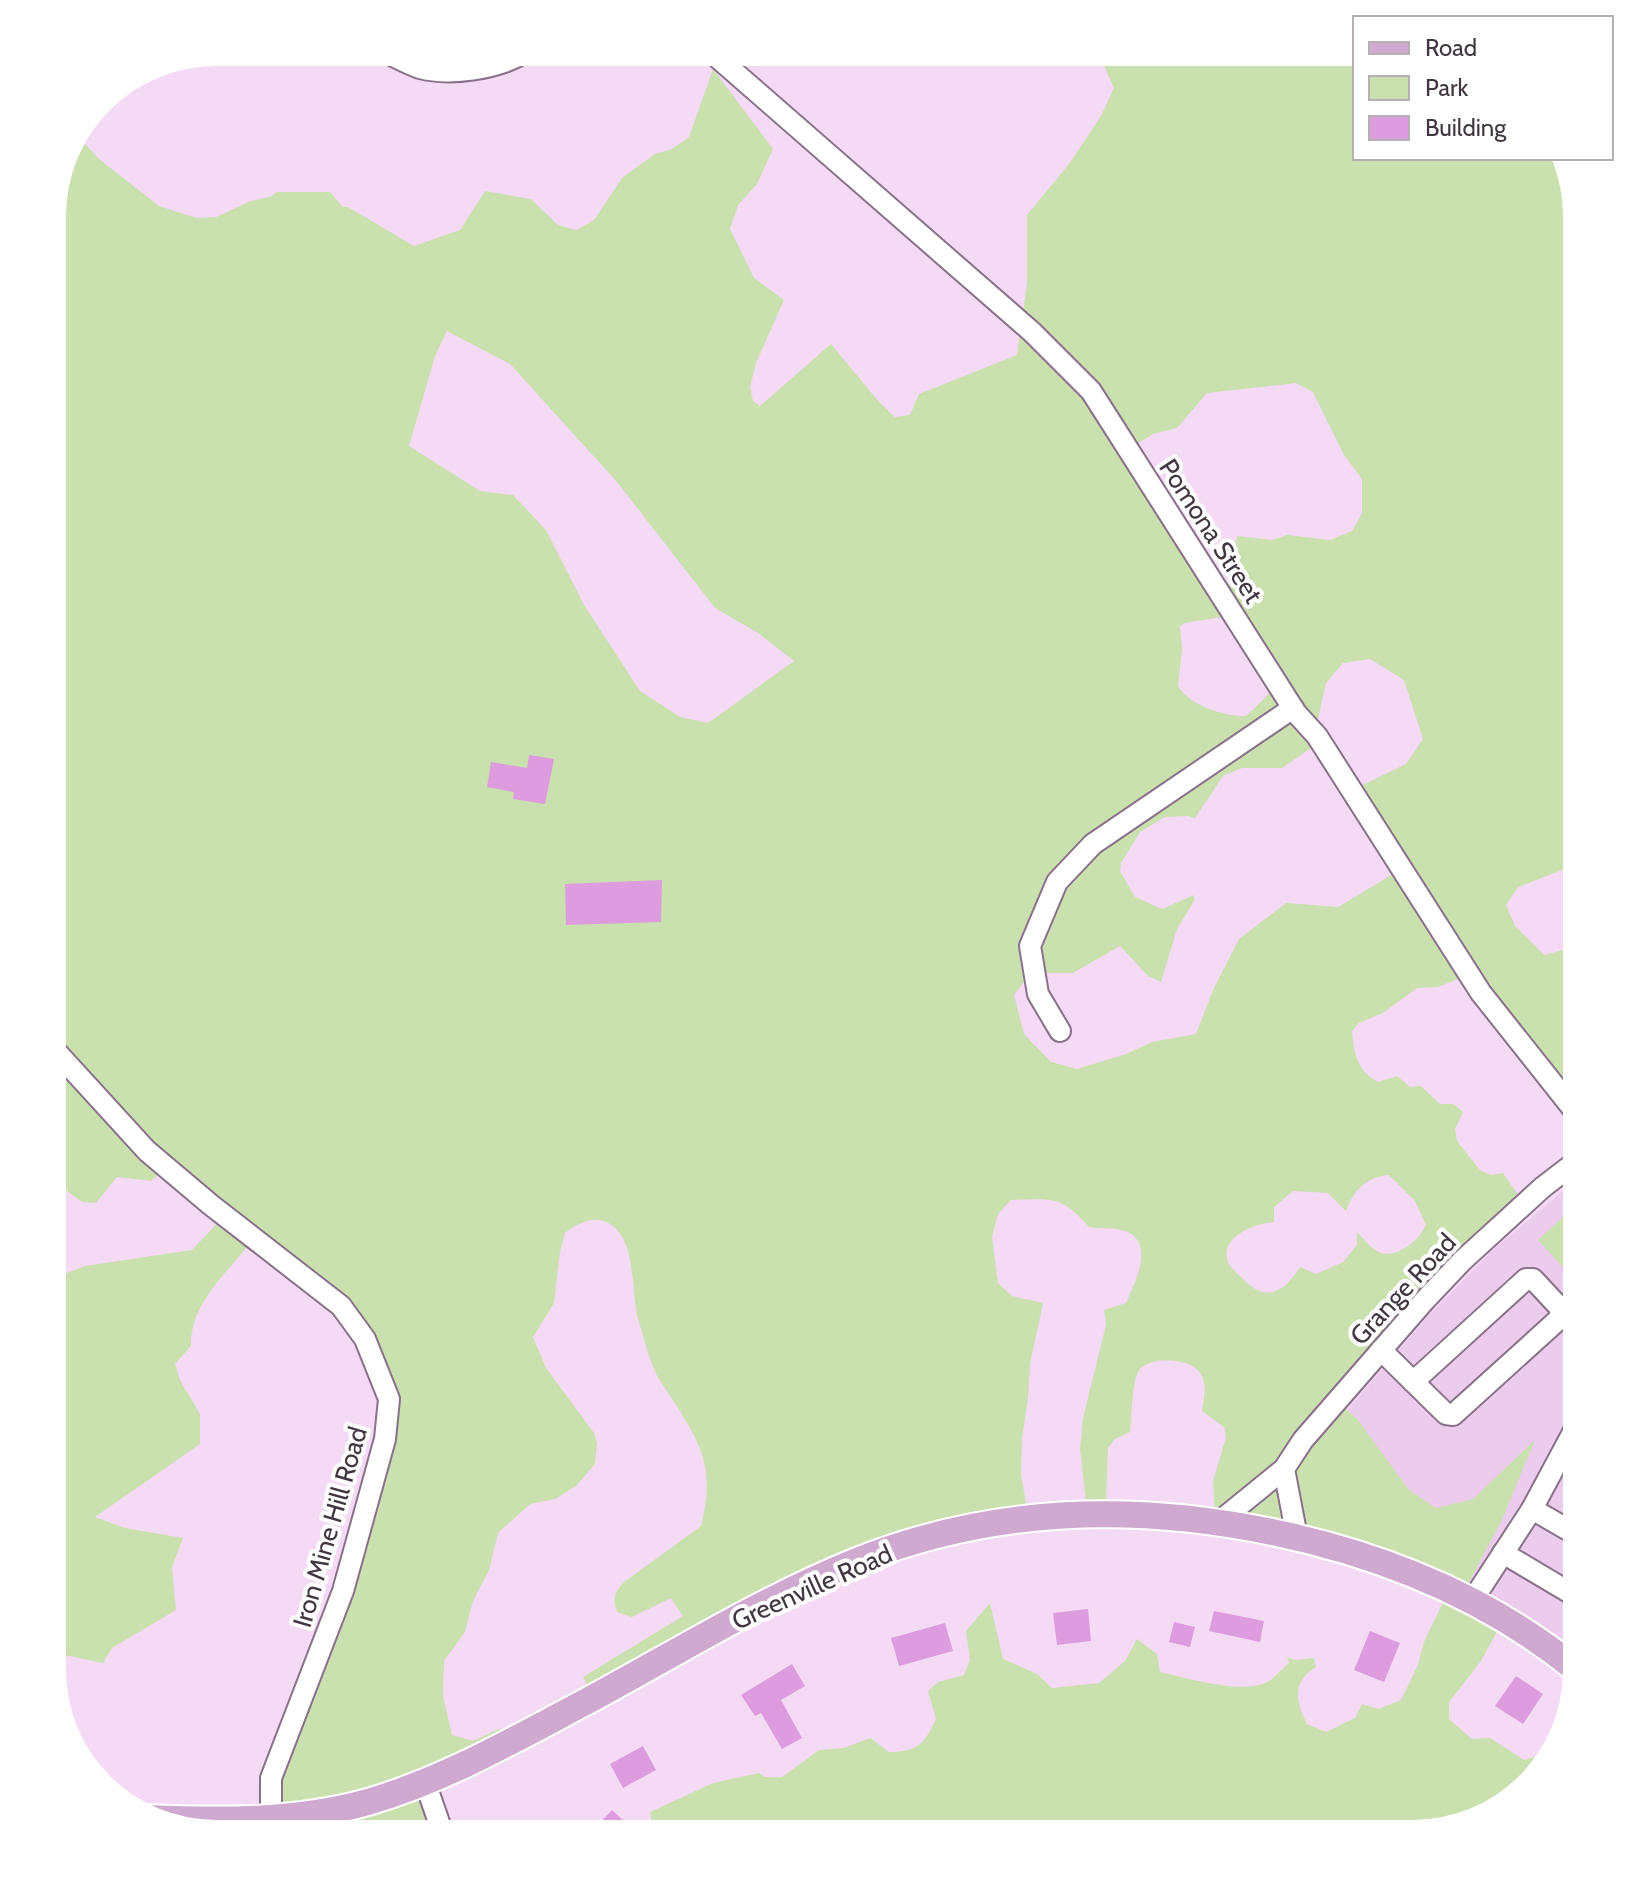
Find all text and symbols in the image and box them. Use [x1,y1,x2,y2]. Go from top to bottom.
legend [1353,16,1613,160]
text: Road [1425,33,1477,62]
text: Park [1425,73,1468,102]
text: Building [1425,113,1507,142]
street label: Pomona Street [1152,453,1270,609]
street label: Grange Road [1343,1227,1463,1351]
street label: Iron Mine Hill Road [286,1423,374,1631]
street label: Greenville Road [727,1537,897,1637]

